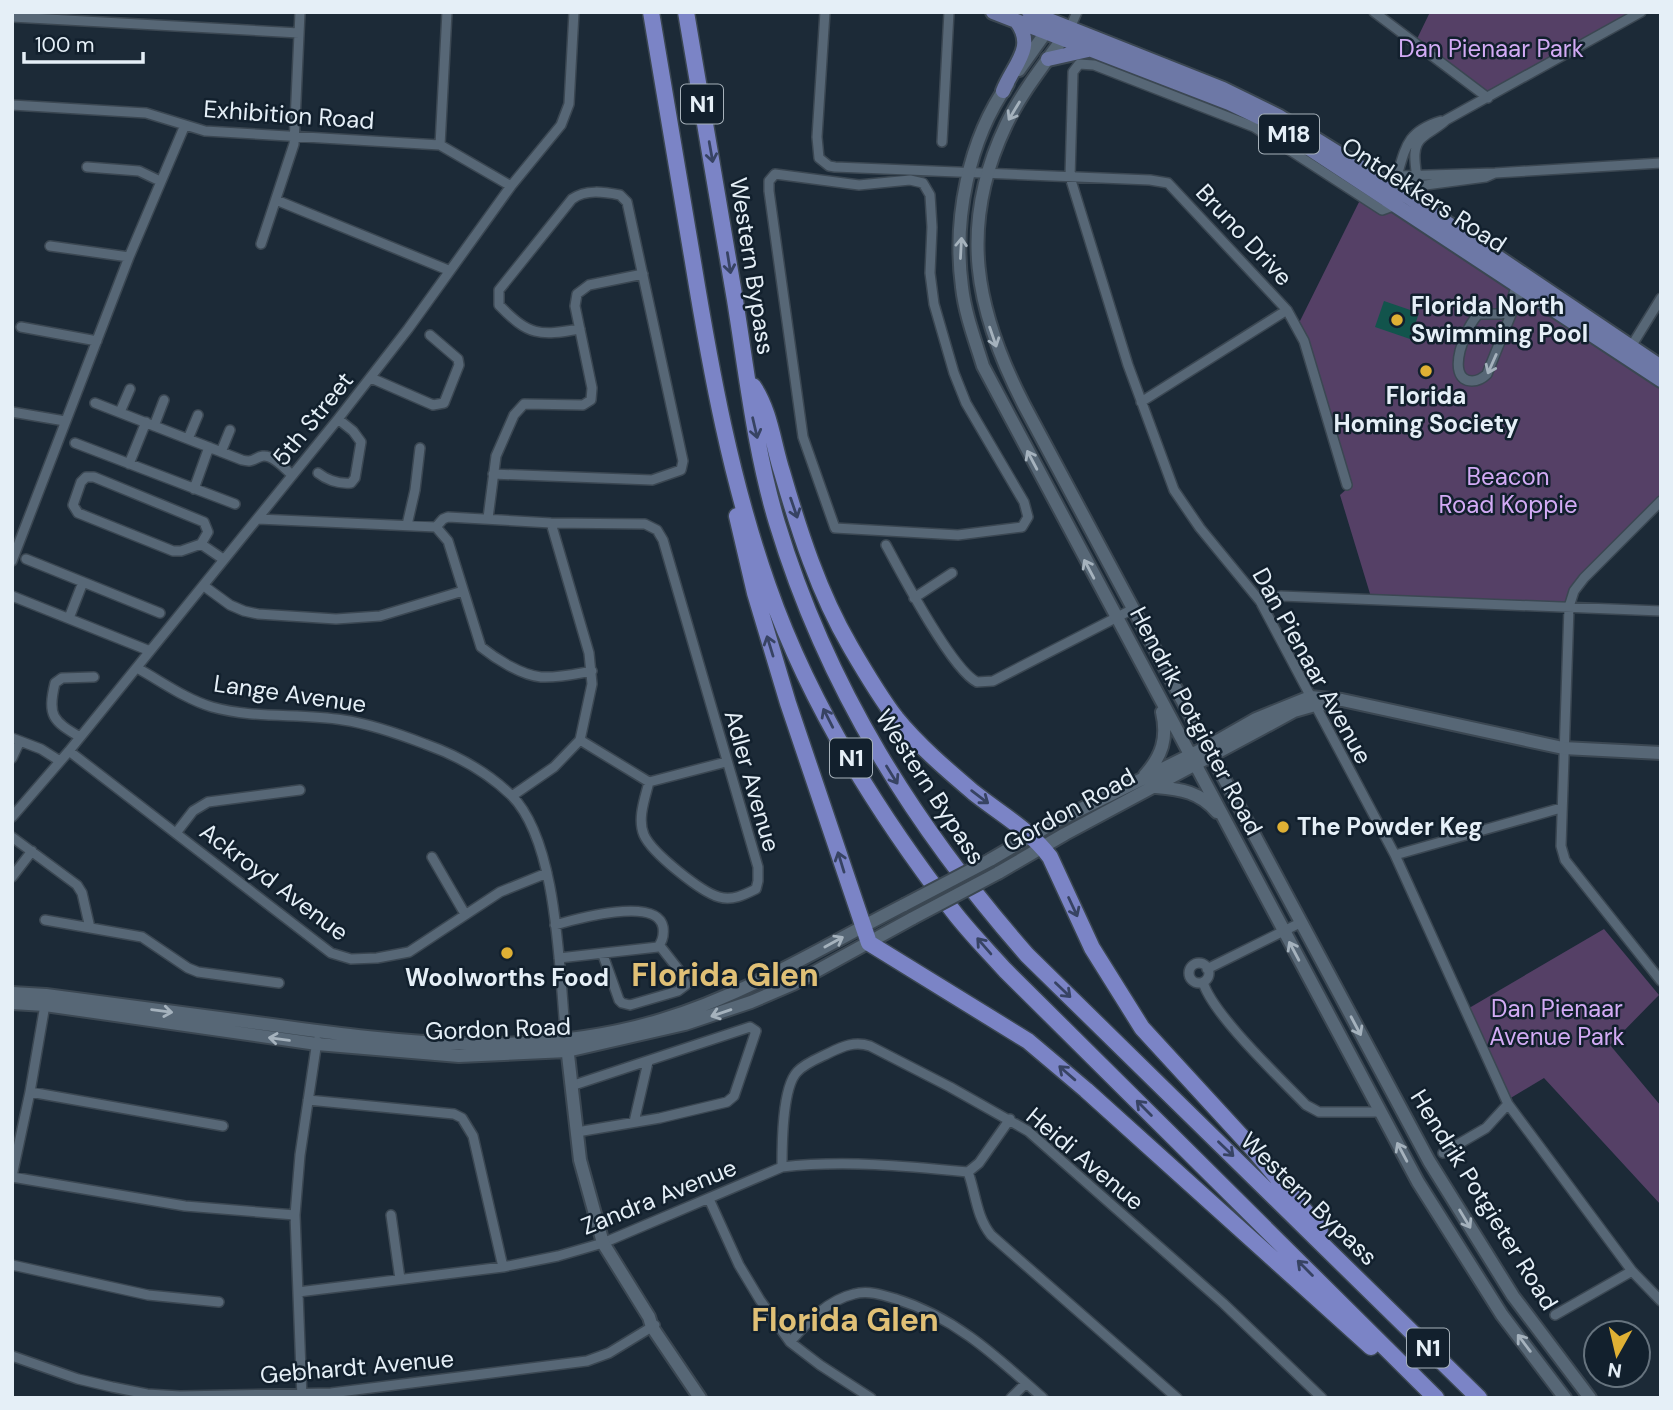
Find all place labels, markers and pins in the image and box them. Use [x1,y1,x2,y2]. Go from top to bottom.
place label: Florida North Swimming Pool [1411,290,1588,349]
marker: Florida North Swimming Pool [1389,312,1405,328]
marker: Florida Homing Society [1418,363,1434,379]
place label: Florida Homing Society [1333,380,1519,439]
place label: The Powder Keg [1297,811,1483,842]
marker: The Powder Keg [1275,819,1291,835]
marker: Woolworths Food [499,945,515,961]
place label: Woolworths Food [405,962,609,993]

